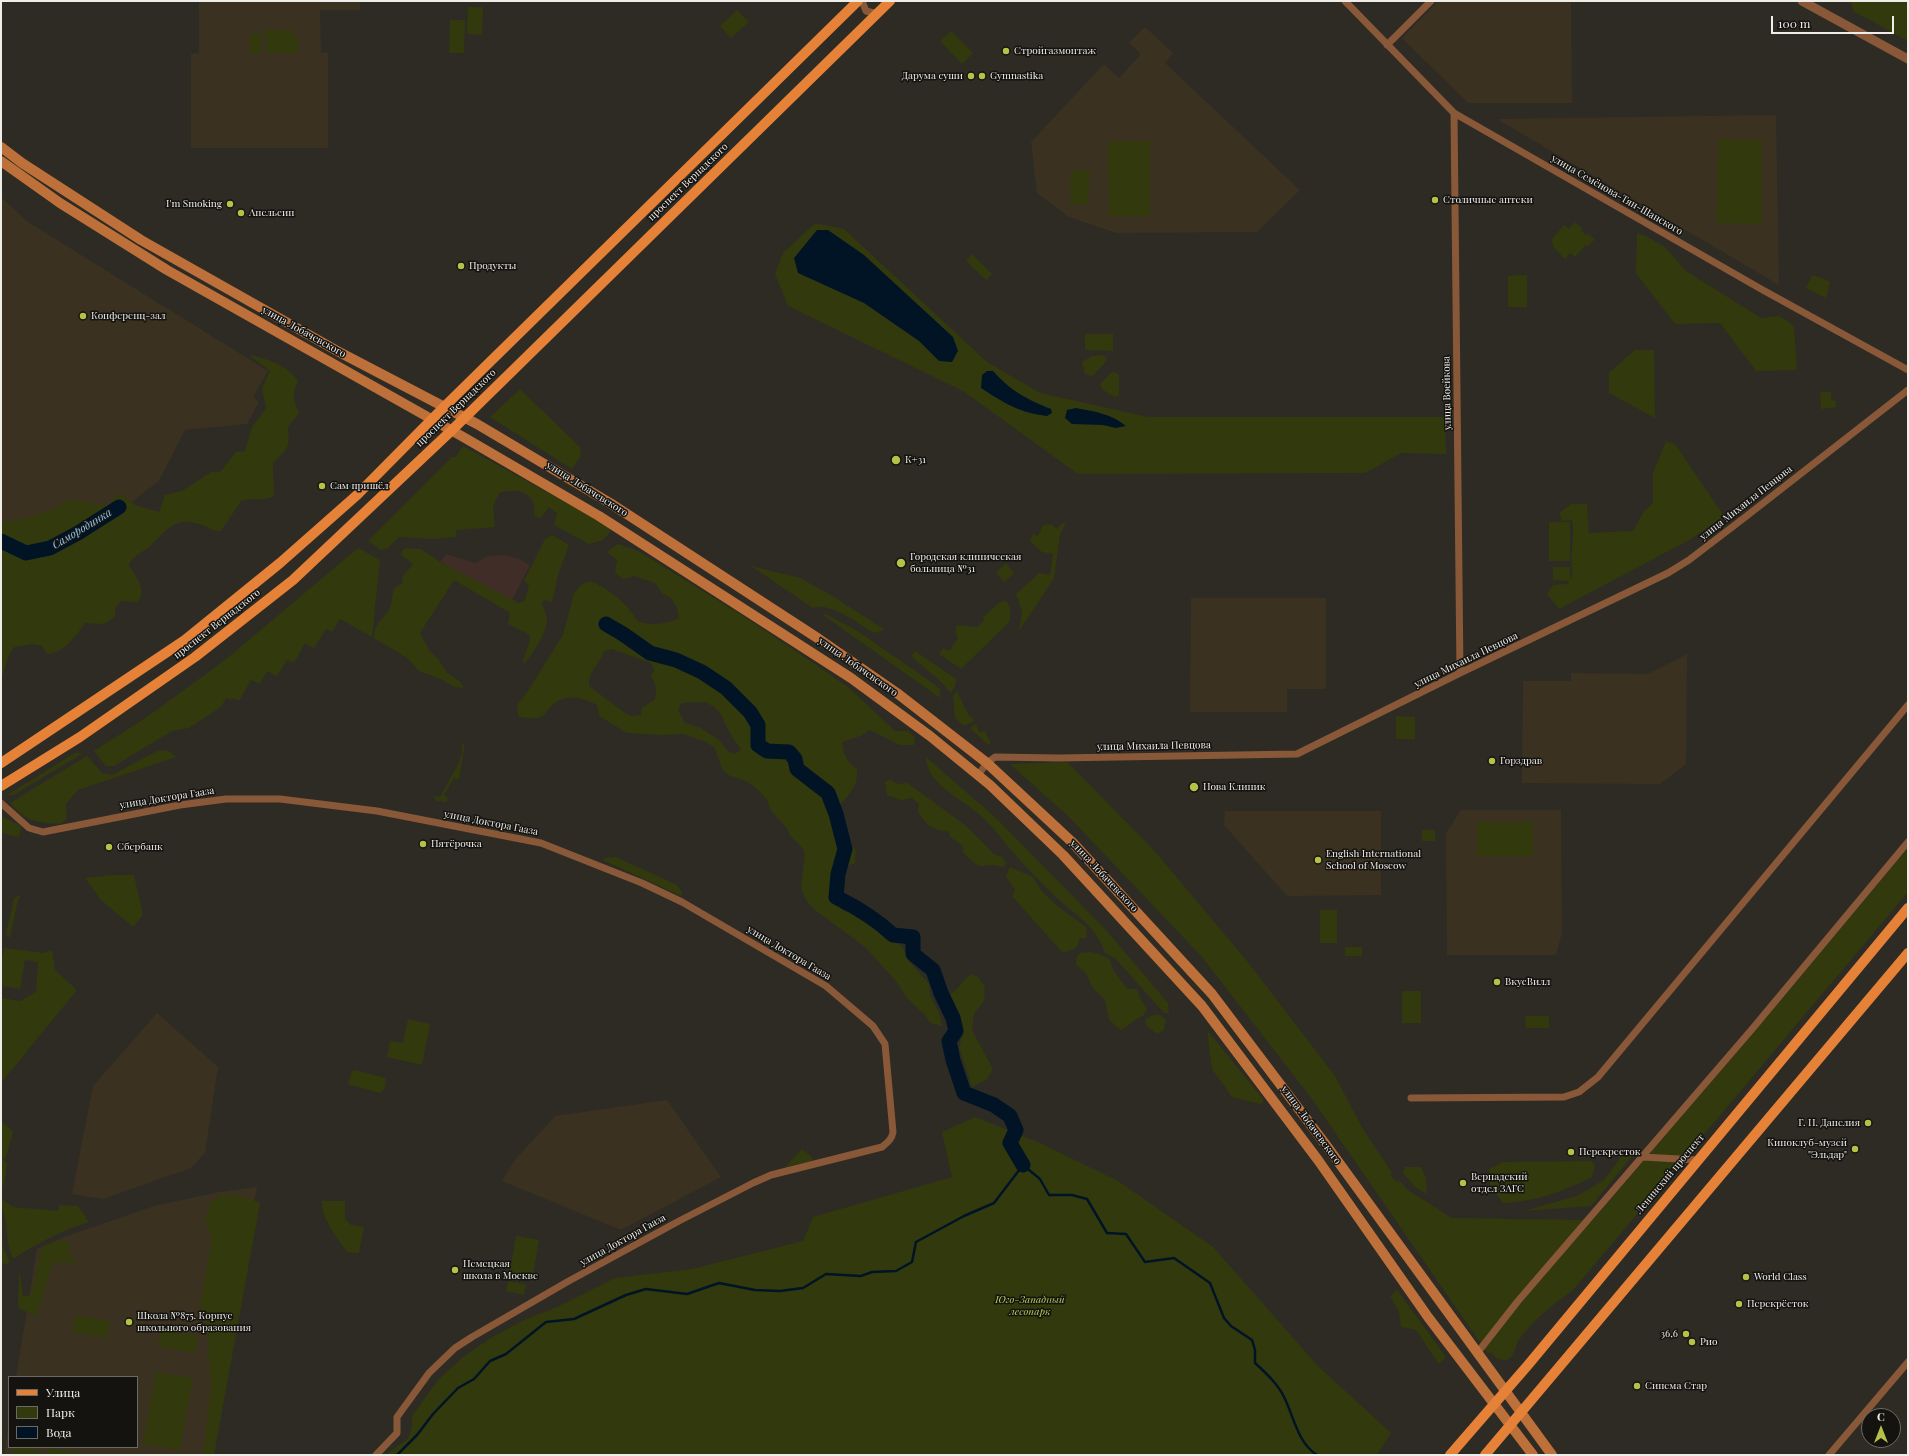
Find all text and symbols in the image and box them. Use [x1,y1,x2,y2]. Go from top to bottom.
scale bar [1773,8,1896,34]
text: 100 m [1778,15,1810,31]
place label: Стройгазмонтаж [1014,45,1096,57]
marker: Стройгазмонтаж [1001,46,1011,56]
place label: Дарума суши [902,70,963,82]
place label: Gymnastika [990,70,1043,82]
marker: Дарума суши [966,71,976,81]
marker: Gymnastika [977,71,987,81]
street label: проспект Вернадского [645,141,731,223]
street label: улица Семёнова-Тян-Шанского [1549,152,1685,238]
place label: Столичные аптеки [1443,194,1533,206]
marker: Столичные аптеки [1430,195,1440,205]
place label: I'm Smoking [166,198,222,210]
marker: I'm Smoking [225,199,235,209]
place label: Апельсин [249,207,294,219]
marker: Апельсин [236,208,246,218]
place label: Продукты [469,260,516,272]
marker: Продукты [456,261,466,271]
street label: улица Лобачевского [260,304,348,360]
place label: Конференц-зал [91,310,166,322]
marker: Конференц-зал [78,311,88,321]
street label: улица Воейкова [1440,356,1454,430]
street label: проспект Вернадского [413,367,499,449]
marker: К+31 [890,454,902,466]
place label: К+31 [905,454,926,466]
street label: улица Лобачевского [544,459,630,519]
street label: улица Михаила Певцова [1697,463,1795,543]
place label: Сам пришёл [330,480,389,492]
marker: Сам пришёл [317,481,327,491]
water label: Самородинка [50,506,114,552]
place label: Городская клиническая больница №31 [910,551,1021,574]
marker: Городская клиническая больница №31 [895,557,907,569]
street label: проспект Вернадского [171,586,263,662]
street label: улица Михаила Певцова [1412,630,1520,690]
street label: улица Лобачевского [816,635,900,699]
street label: улица Михаила Певцова [1097,739,1211,753]
place label: Горздрав [1500,755,1542,767]
marker: Горздрав [1487,756,1497,766]
marker: Нова Клиник [1188,781,1200,793]
place label: Нова Клиник [1203,781,1266,793]
street label: улица Доктора Гааза [119,785,215,811]
street label: улица Доктора Гааза [443,808,539,838]
street label: улица Лобачевского [1068,837,1140,915]
place label: Пятёрочка [431,838,482,850]
marker: Пятёрочка [418,839,428,849]
place label: Сбербанк [117,841,163,853]
marker: Сбербанк [104,842,114,852]
place label: English International School of Moscow [1326,848,1421,872]
marker: English International School of Moscow [1313,855,1323,865]
street label: улица Доктора Гааза [745,923,833,983]
place label: ВкусВилл [1505,976,1550,988]
marker: ВкусВилл [1492,977,1502,987]
street label: улица Лобачевского [1278,1083,1344,1167]
place label: Г. Н. Данелия [1798,1117,1860,1129]
marker: Г. Н. Данелия [1863,1118,1873,1128]
street label: Ленинский проспект [1633,1132,1707,1216]
place label: Киноклуб-музей "Эльдар" [1767,1137,1847,1160]
marker: Киноклуб-музей "Эльдар" [1850,1144,1860,1154]
place label: Перекресток [1579,1146,1641,1158]
marker: Перекресток [1566,1147,1576,1157]
place label: Вернадский отдел ЗАГС [1471,1171,1528,1194]
marker: Вернадский отдел ЗАГС [1458,1178,1468,1188]
street label: улица Доктора Гааза [578,1212,668,1268]
place label: Немецкая школа в Москве [463,1258,538,1282]
marker: Немецкая школа в Москве [450,1265,460,1275]
place label: World Class [1754,1271,1807,1283]
marker: World Class [1741,1272,1751,1282]
park label: Юго-Западный лесопарк [995,1294,1065,1318]
place label: Перекрёсток [1747,1298,1809,1310]
marker: Перекрёсток [1734,1299,1744,1309]
place label: Школа №875. Корпус школьного образования [137,1310,251,1334]
marker: Школа №875. Корпус школьного образования [124,1317,134,1327]
place label: 36,6 [1661,1328,1678,1340]
marker: 36,6 [1681,1329,1691,1339]
place label: Рио [1700,1336,1718,1348]
marker: Рио [1687,1337,1697,1347]
legend [8,1376,138,1448]
place label: Синема Стар [1645,1380,1707,1392]
marker: Синема Стар [1632,1381,1642,1391]
text: Улица [46,1384,80,1400]
text: Парк [46,1404,75,1420]
north arrow [1861,1408,1901,1448]
text: С [1877,1409,1885,1424]
text: Вода [46,1424,72,1440]

